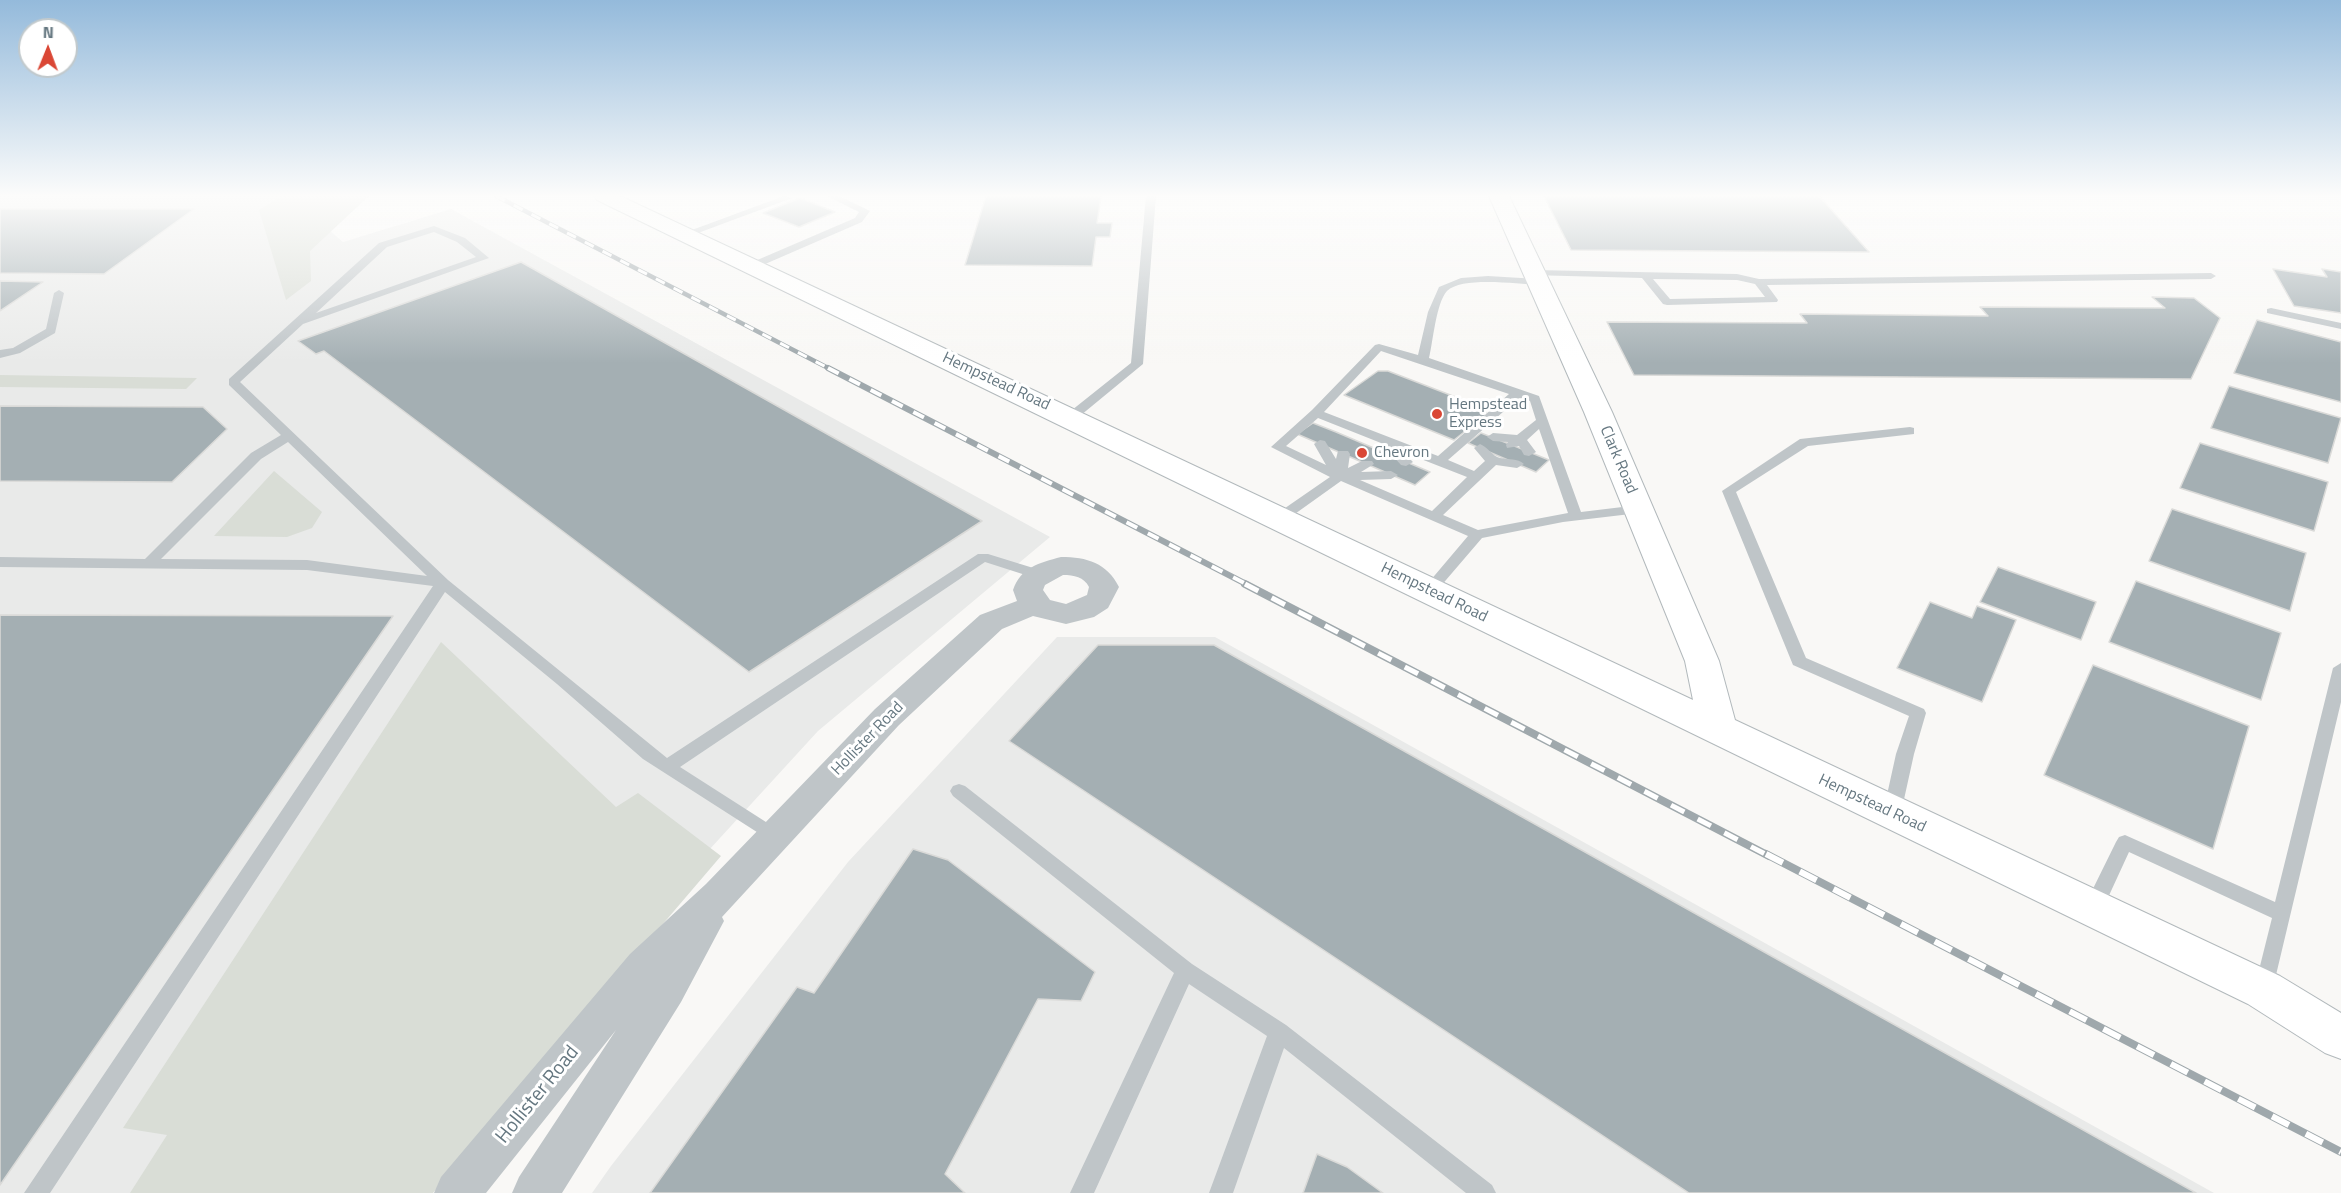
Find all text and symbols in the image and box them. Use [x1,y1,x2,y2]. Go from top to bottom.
north arrow [18,18,78,78]
text: N [43,20,54,44]
street label: Hempstead Road [939,349,1053,415]
place label: Hempstead Express [1449,395,1527,433]
marker: Hempstead Express [1430,407,1444,421]
street label: Clark Road [1595,423,1641,497]
place label: Chevron [1374,443,1429,463]
marker: Chevron [1355,446,1369,460]
street label: Hempstead Road [1377,559,1491,627]
street label: Hollister Road [828,698,908,780]
street label: Hempstead Road [1815,771,1929,837]
street label: Hollister Road [491,1041,585,1149]

